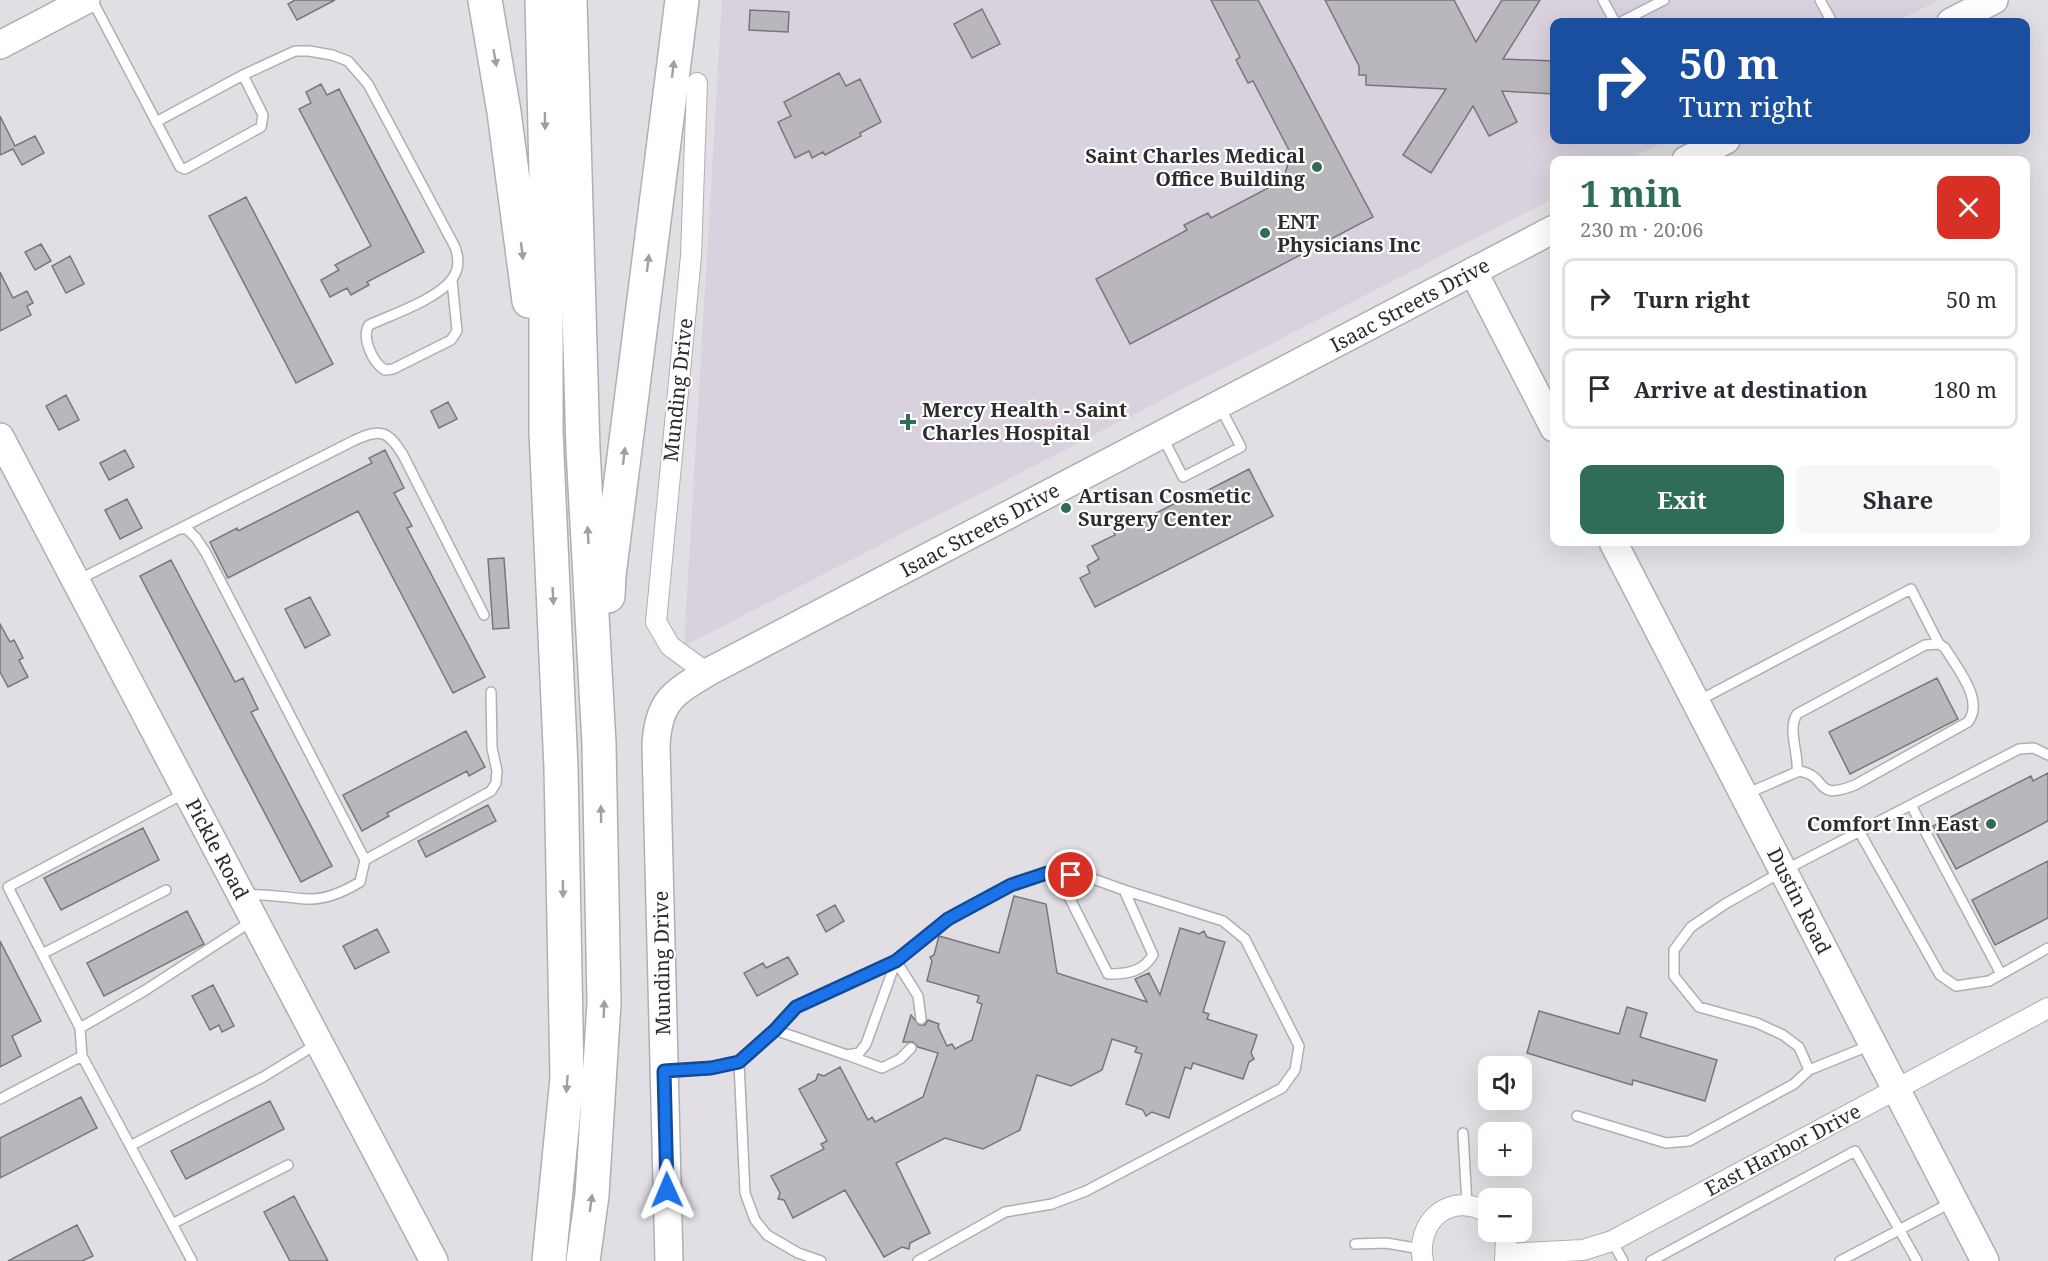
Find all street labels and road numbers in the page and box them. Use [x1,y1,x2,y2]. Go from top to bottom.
street label: Isaac Streets Drive [1325,251,1494,358]
street label: Munding Drive [657,317,698,463]
street label: Isaac Streets Drive [895,476,1064,583]
street label: Pickle Road [180,794,255,904]
street label: Dustin Road [1761,843,1838,959]
street label: Munding Drive [647,891,676,1036]
street label: East Harbor Drive [1700,1097,1865,1202]

